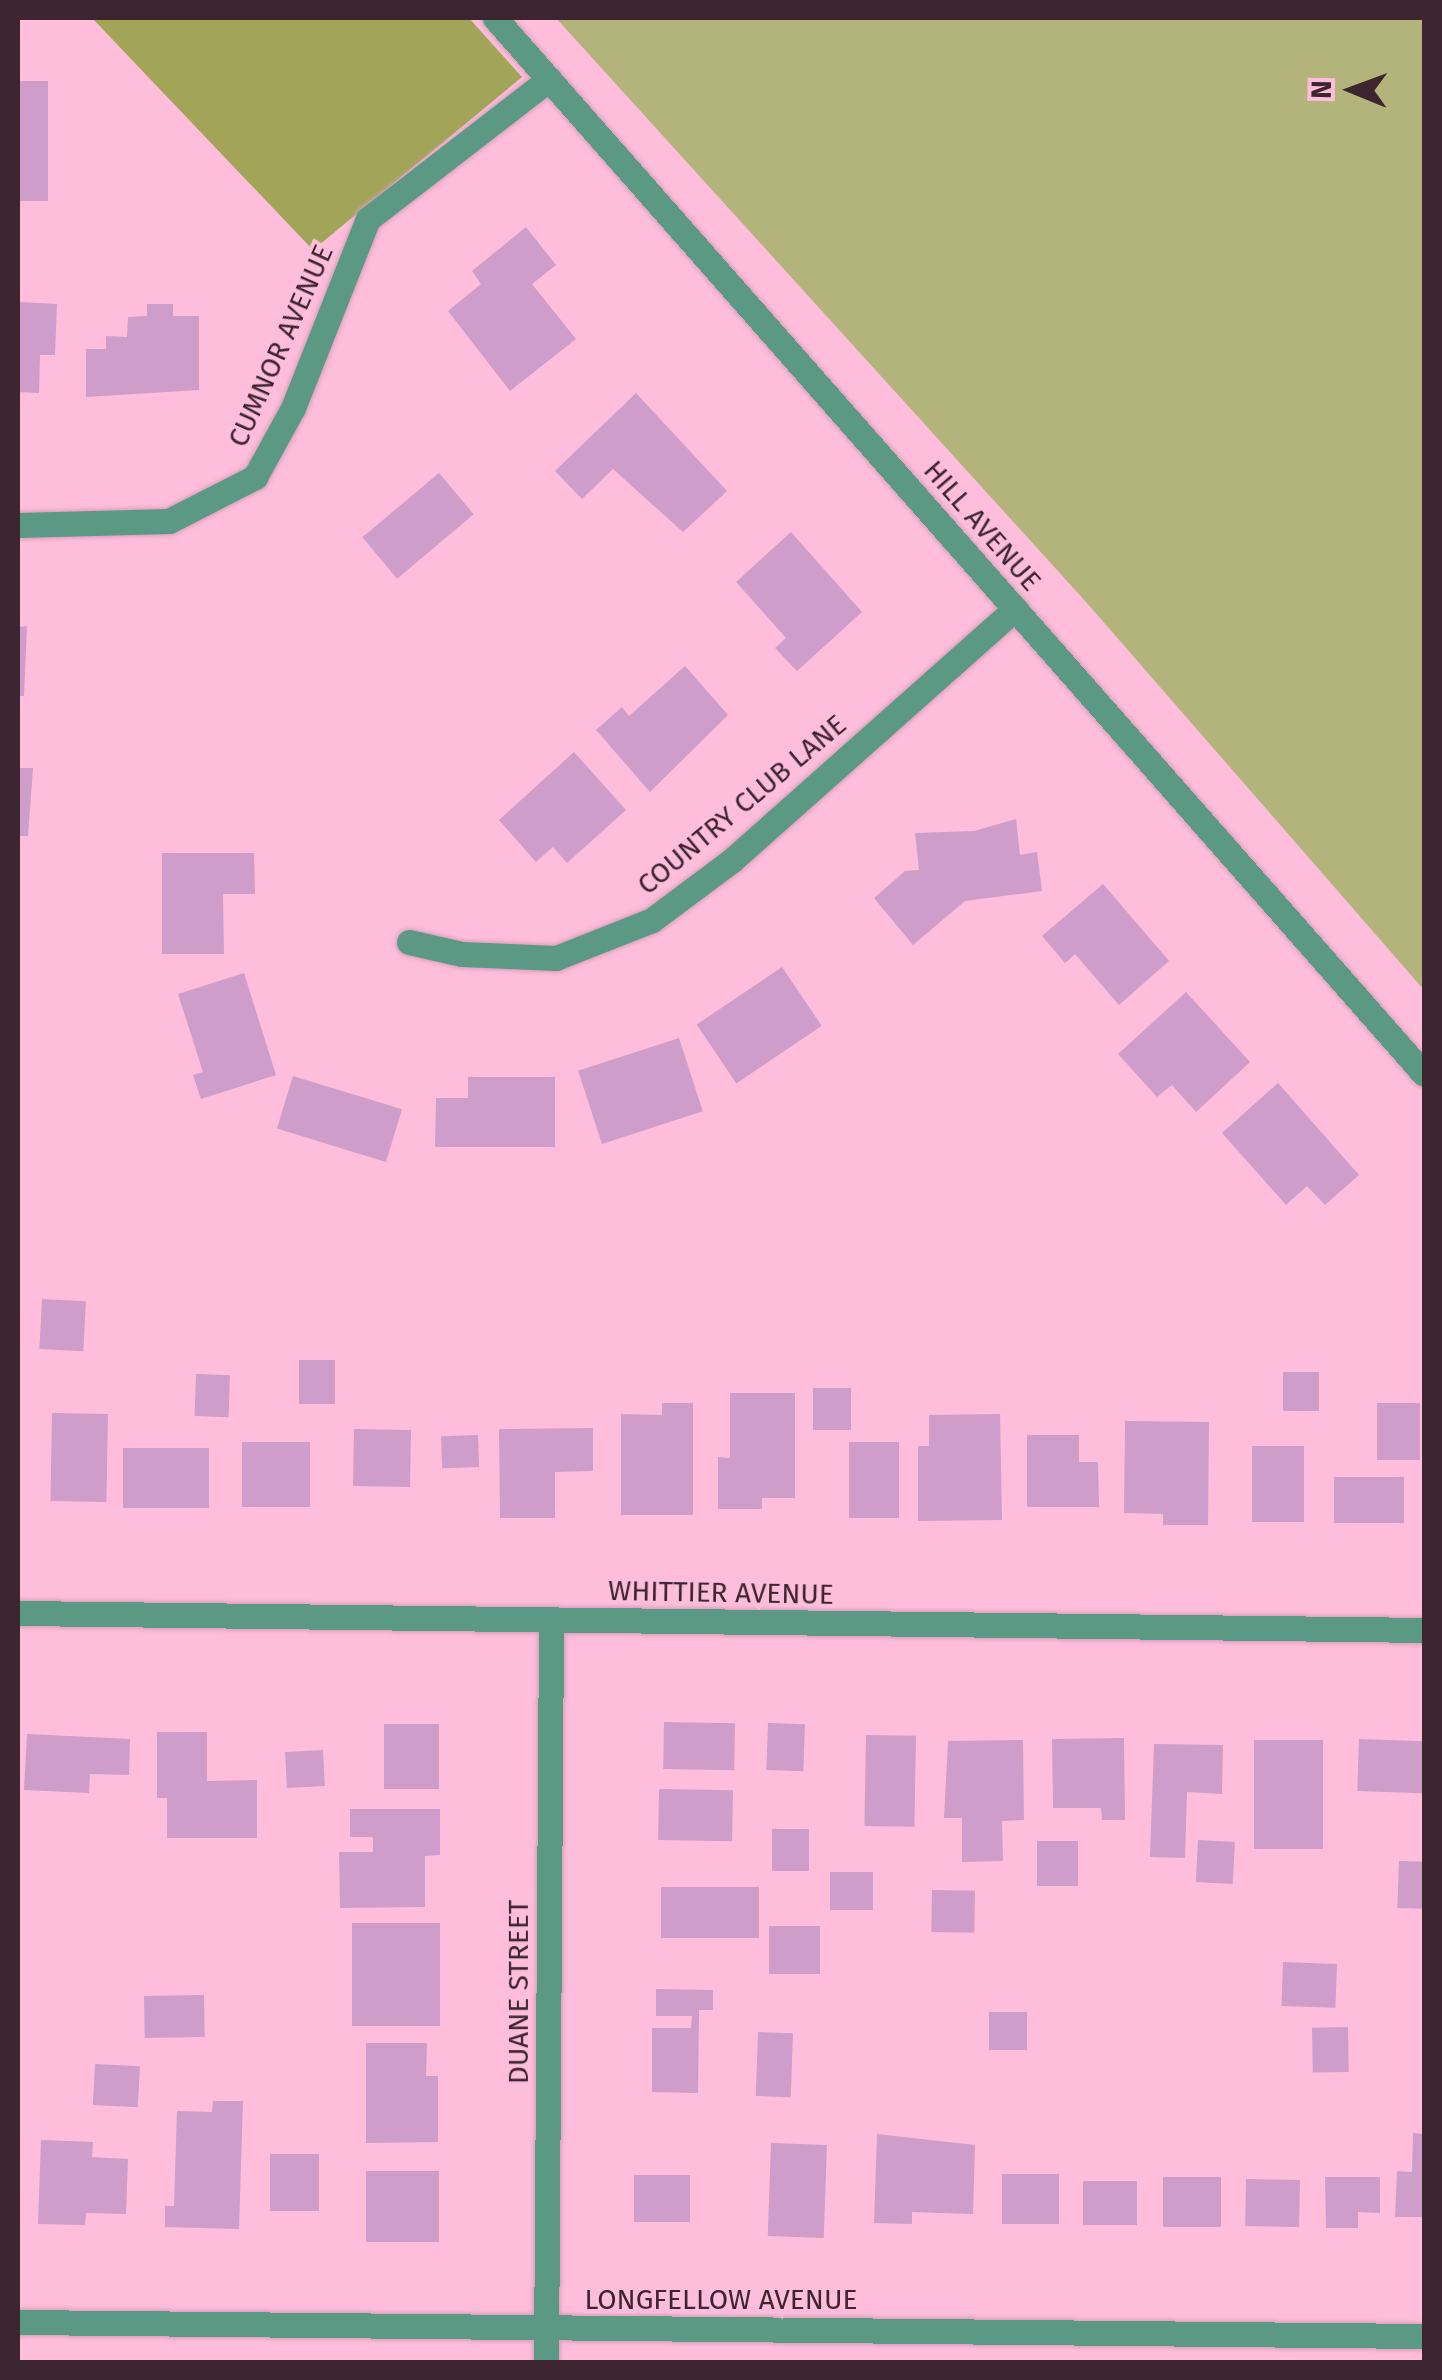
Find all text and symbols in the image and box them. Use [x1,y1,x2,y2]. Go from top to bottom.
north arrow [1302,40,1402,140]
text: N [1305,80,1338,99]
street label: CUMNOR AVENUE [221,240,341,452]
street label: HILL AVENUE [916,454,1048,598]
street label: COUNTRY CLUB LANE [631,708,853,902]
street label: WHITTIER AVENUE [608,1574,834,1612]
street label: DUANE STREET [502,1900,536,2084]
street label: LONGFELLOW AVENUE [585,2283,857,2317]

